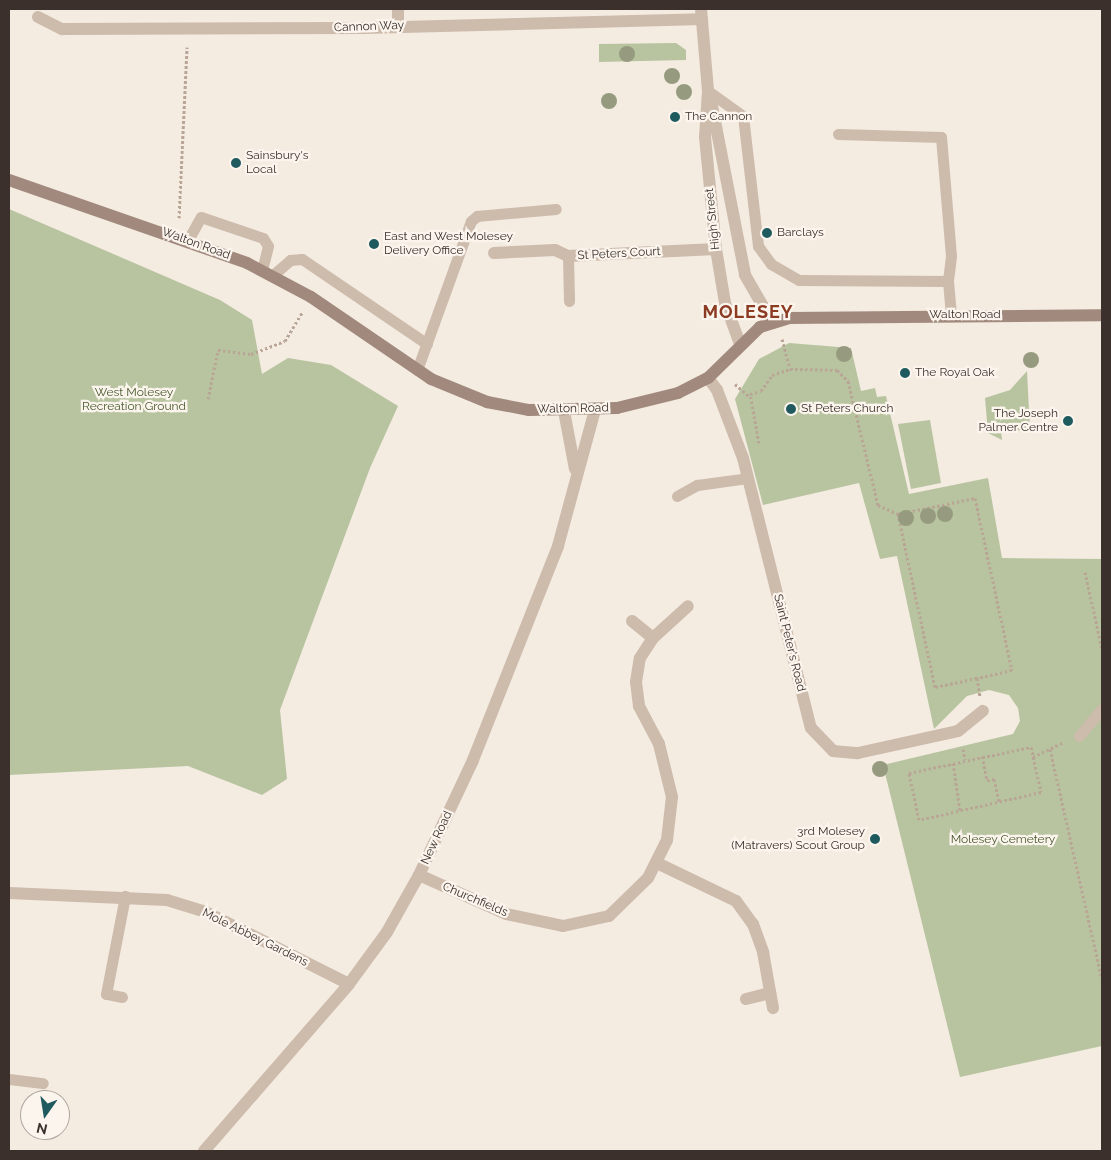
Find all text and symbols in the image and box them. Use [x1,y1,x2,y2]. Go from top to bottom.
street label: Cannon Way [333,19,405,35]
place label: The Cannon [685,110,752,124]
marker: The Cannon [669,111,681,123]
place label: Sainsbury's Local [246,149,309,177]
marker: Sainsbury's Local [230,157,242,169]
street label: High Street [703,187,723,251]
street label: Walton Road [160,225,232,263]
place label: Barclays [777,226,824,240]
marker: Barclays [761,227,773,239]
place label: East and West Molesey Delivery Office [384,230,513,258]
marker: East and West Molesey Delivery Office [368,238,380,250]
street label: St Peters Court [577,245,661,263]
district label: MOLESEY [702,301,794,323]
street label: Walton Road [929,308,1001,322]
place label: The Royal Oak [915,366,995,380]
marker: The Royal Oak [899,367,911,379]
park label: West Molesey Recreation Ground [82,386,186,414]
street label: Walton Road [537,401,609,417]
place label: St Peters Church [801,402,894,416]
marker: St Peters Church [785,403,797,415]
place label: The Joseph Palmer Centre [978,407,1058,435]
marker: The Joseph Palmer Centre [1062,415,1074,427]
street label: Saint Peter's Road [770,593,808,693]
street label: New Road [418,809,456,867]
place label: 3rd Molesey (Matravers) Scout Group [731,825,865,853]
marker: 3rd Molesey (Matravers) Scout Group [869,833,881,845]
park label: Molesey Cemetery [950,833,1056,847]
street label: Churchfields [440,880,510,920]
street label: Mole Abbey Gardens [199,906,311,970]
north arrow [20,1090,70,1140]
text: N [35,1120,49,1138]

